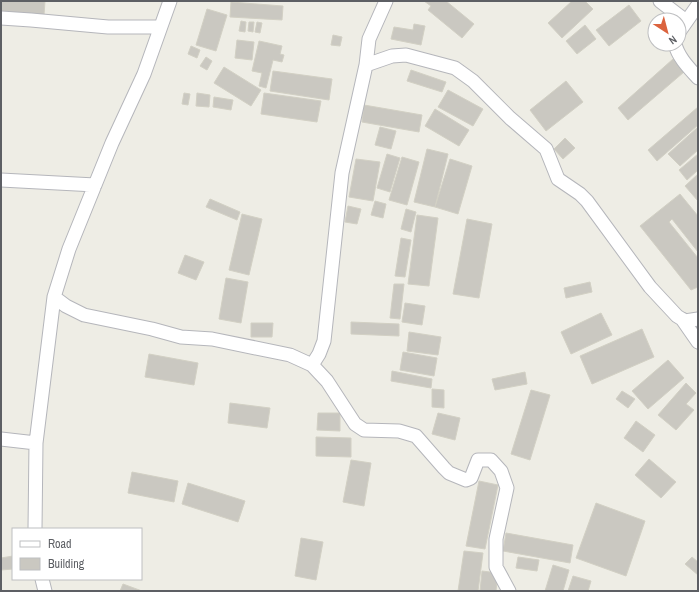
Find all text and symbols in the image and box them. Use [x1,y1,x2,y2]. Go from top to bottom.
north arrow [647,12,687,52]
text: N [666,33,680,48]
legend [12,528,142,580]
text: Road [48,536,72,552]
text: Building [48,556,85,572]

